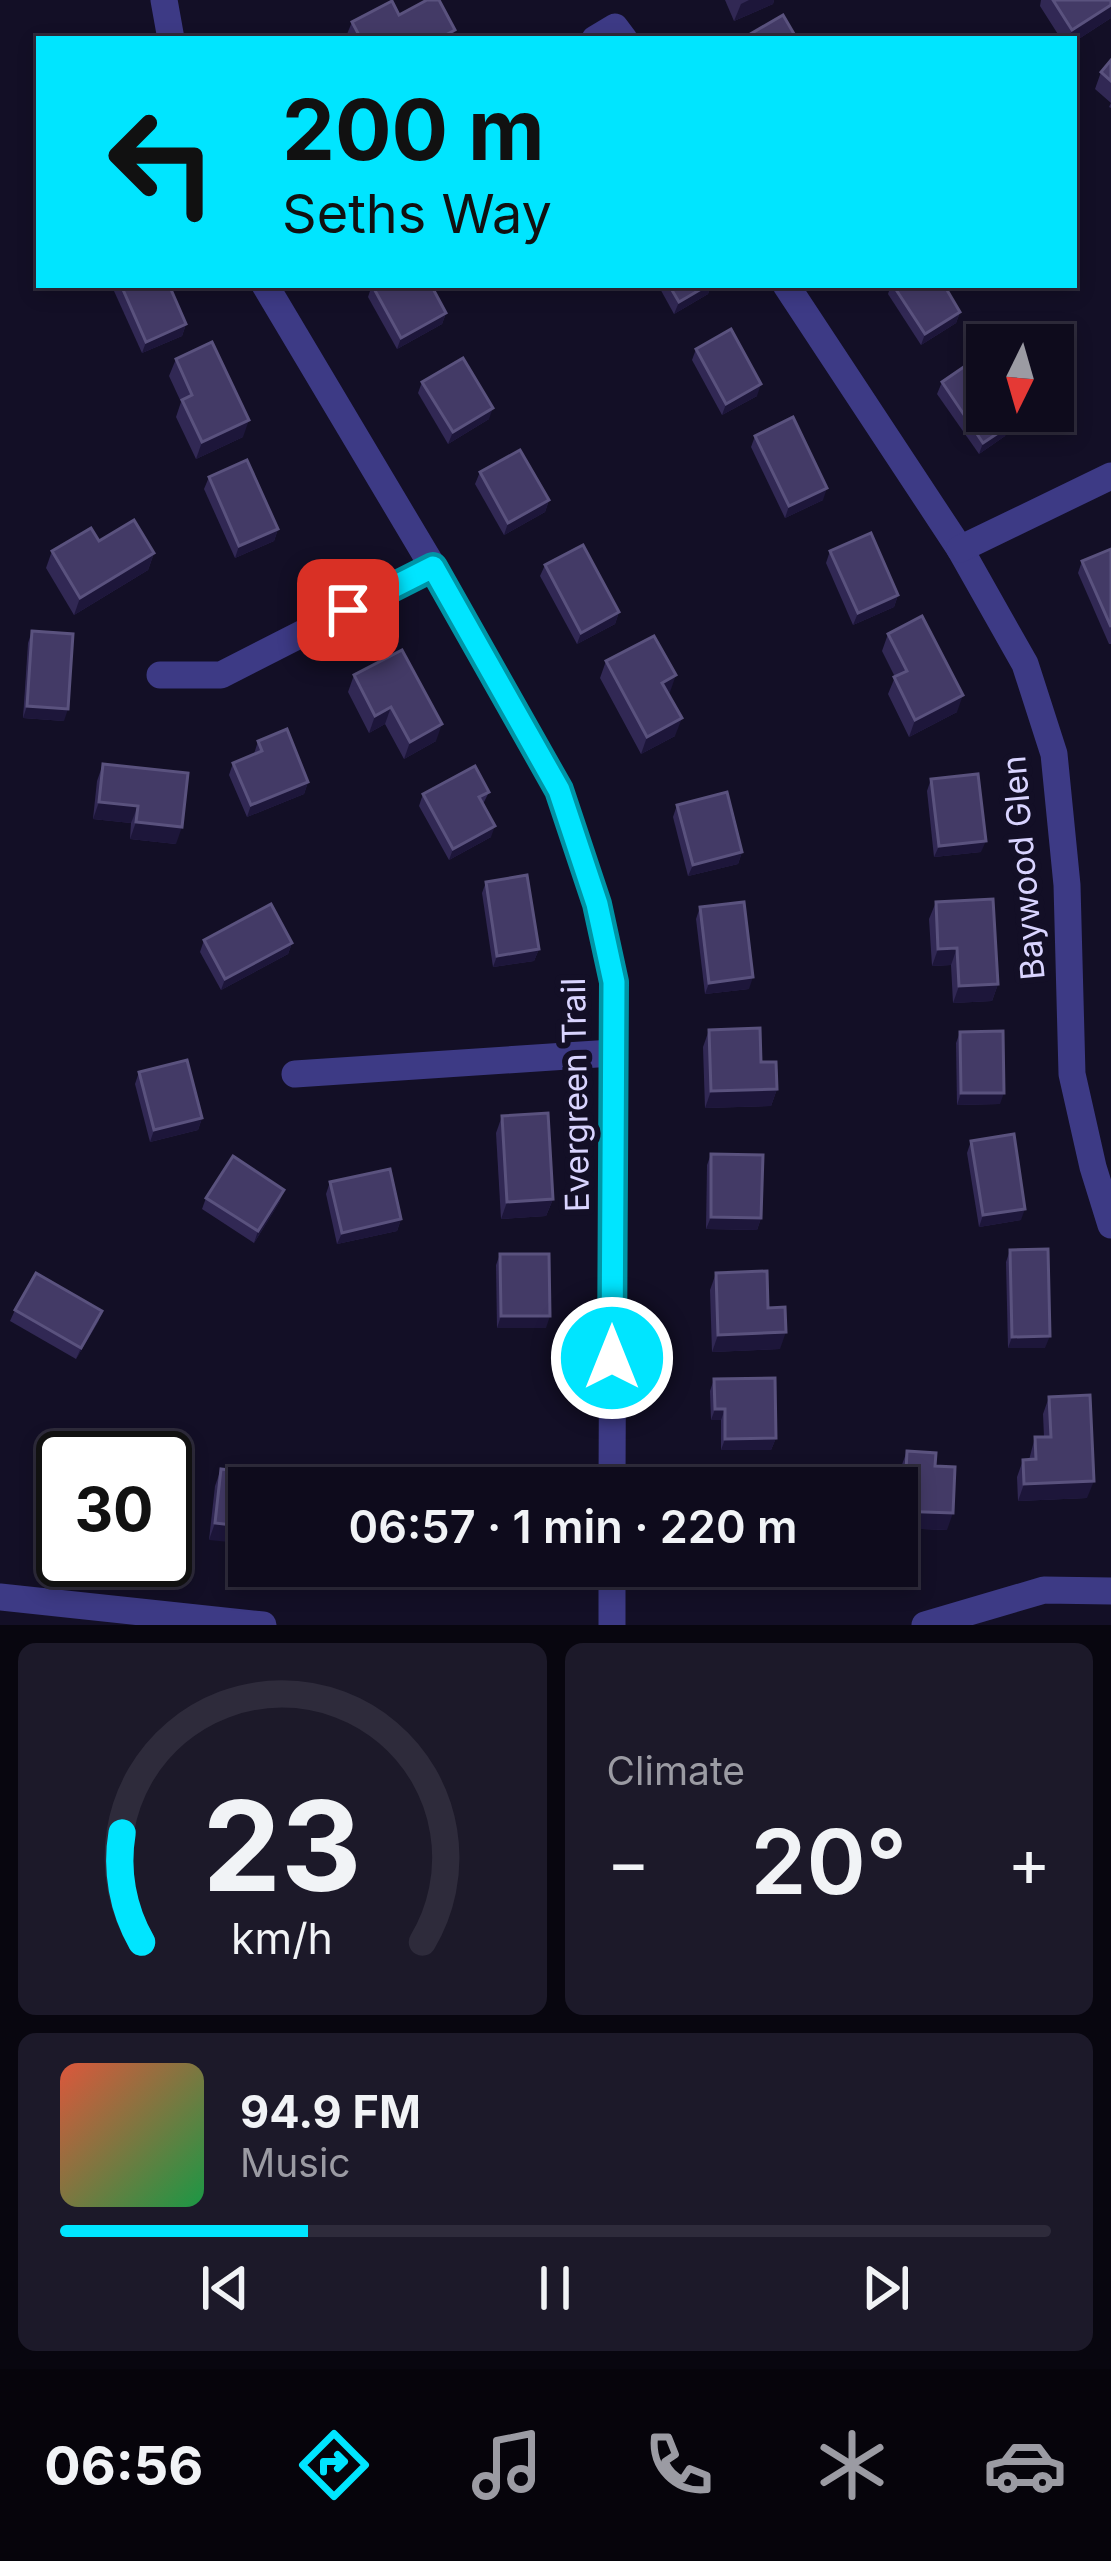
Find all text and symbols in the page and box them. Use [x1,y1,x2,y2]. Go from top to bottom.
text: 200 m [282,79,545,180]
icon: left [84,84,240,240]
text: Seths Way [282,181,552,246]
north arrow [966,324,1074,432]
map controls [966,324,1074,432]
pin [297,559,399,661]
icon: arrive [315,577,381,643]
street label: Baywood Glen [993,754,1053,982]
street label: Evergreen Trail [553,977,597,1213]
position arrow [549,1295,675,1421]
speed limit sign: 30 [36,1431,192,1587]
text: 06:57 · 1 min · 220 m [349,1499,797,1554]
text: Climate [607,1747,745,1794]
text: 23 [203,1770,362,1921]
text: 20° [750,1807,907,1916]
text: − [607,1822,650,1902]
text: + [1007,1822,1051,1902]
text: km/h [231,1912,333,1964]
text: 94.9 FM [240,2084,421,2139]
text: Music [240,2139,351,2186]
icon: previous [192,2255,258,2321]
icon: pause [522,2255,588,2321]
icon: next [853,2255,919,2321]
icon: directions [292,2423,376,2507]
icon: music [465,2423,549,2507]
icon: phone [637,2423,721,2507]
icon: climate [810,2423,894,2507]
icon: car [983,2423,1067,2507]
text: 06:56 [44,2433,203,2498]

